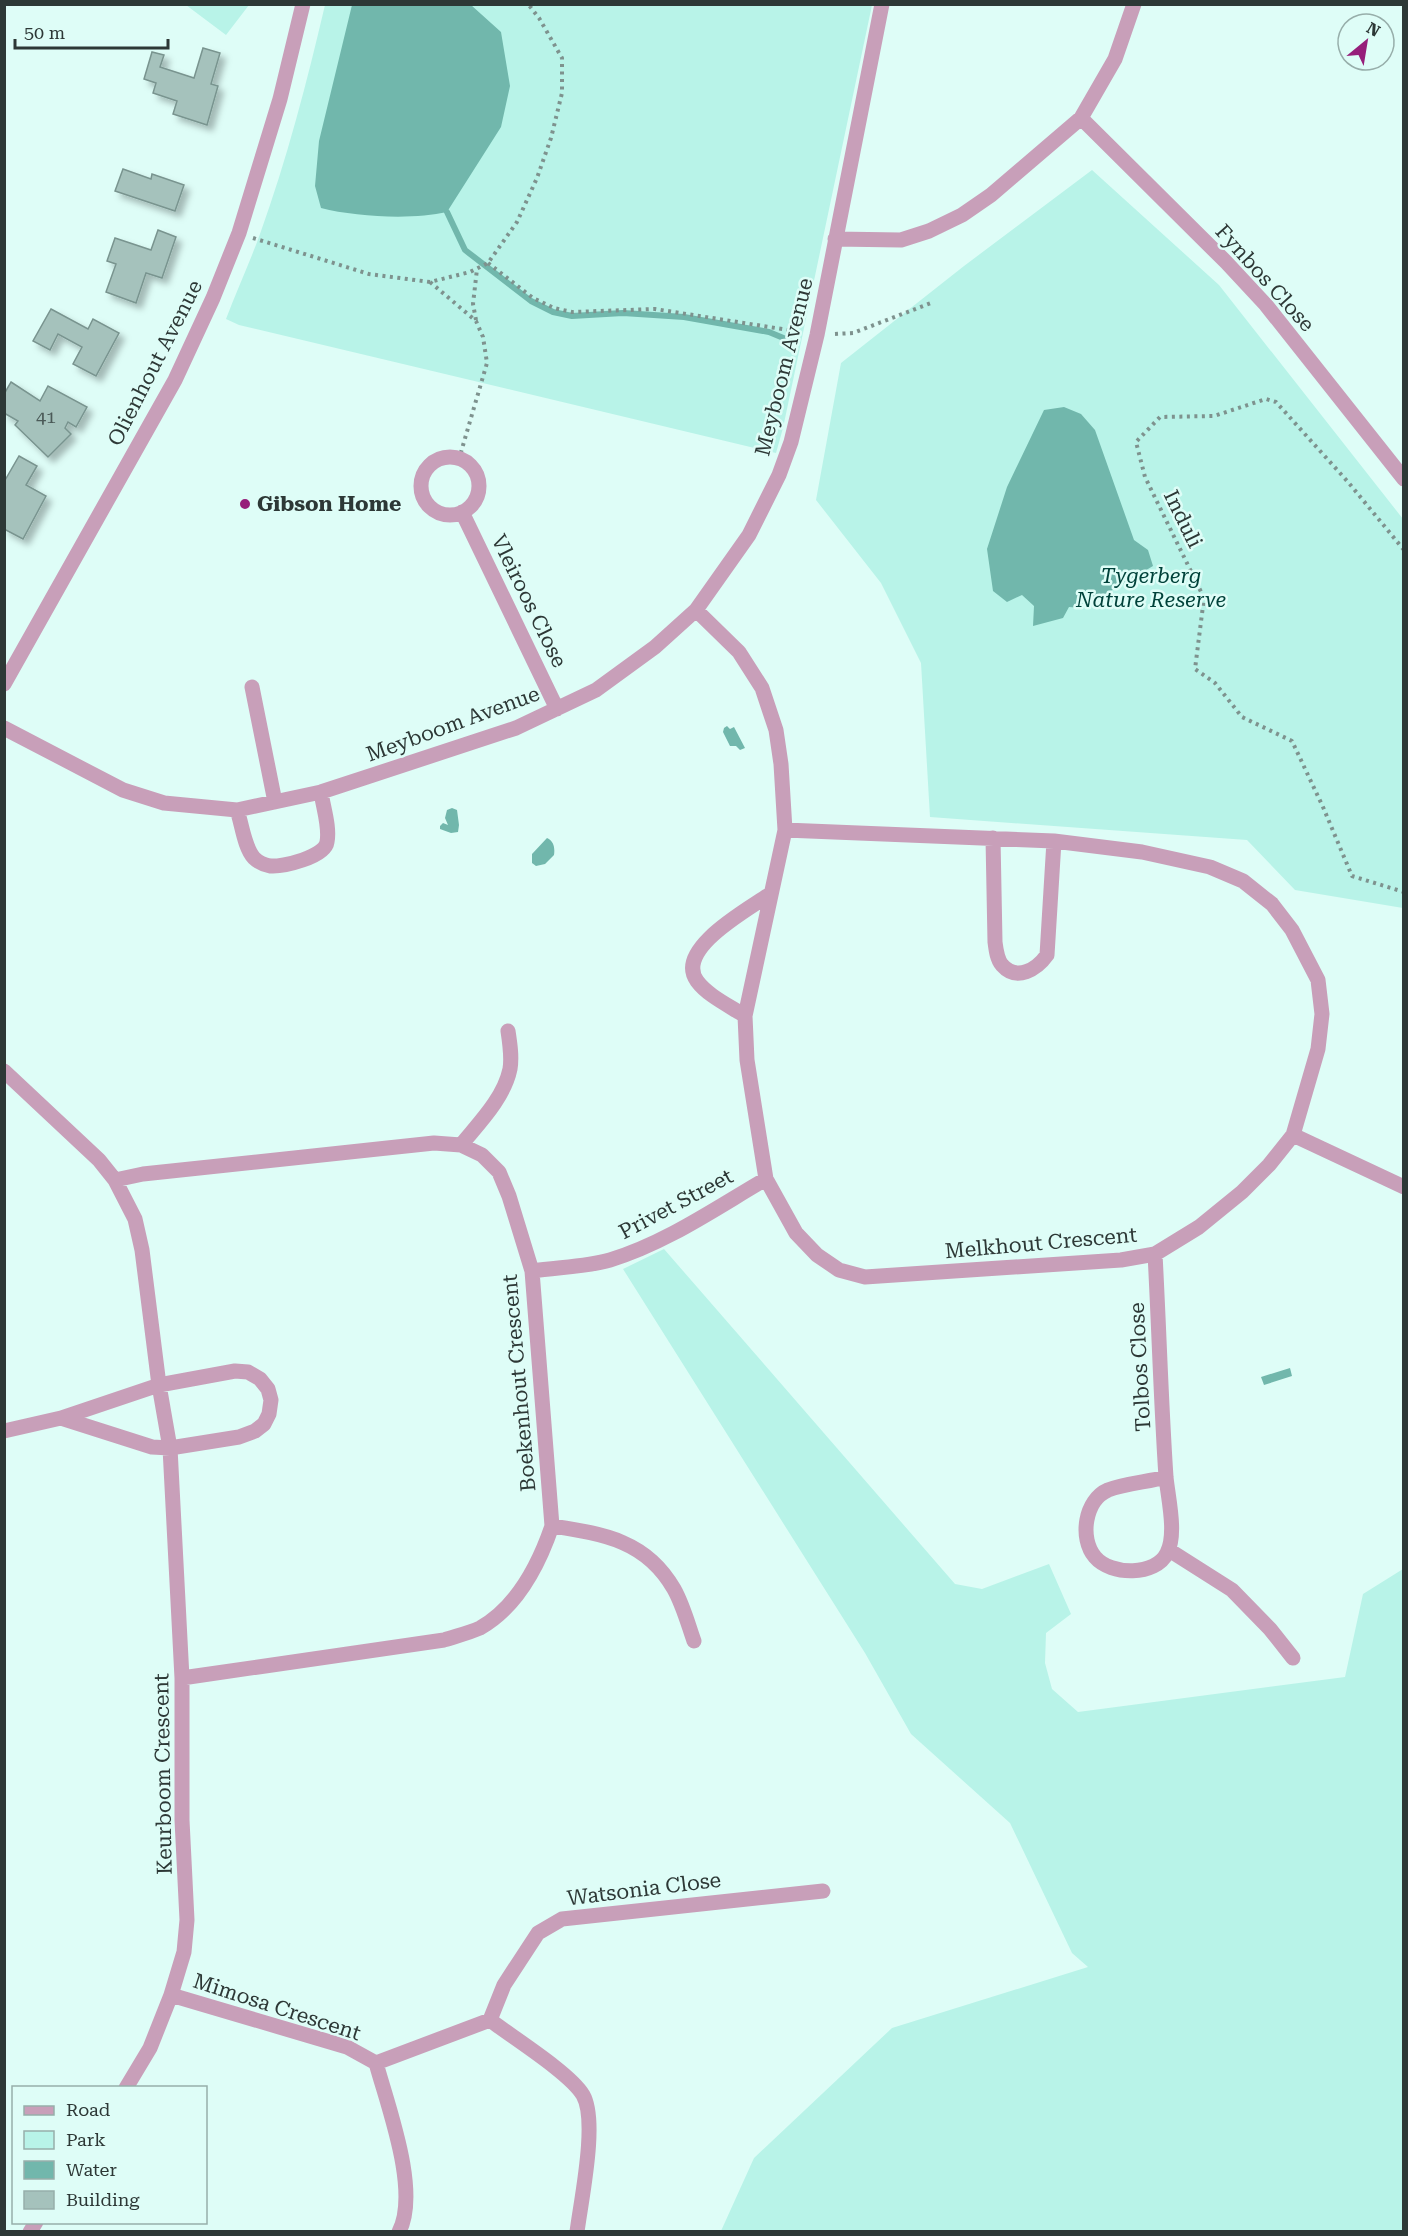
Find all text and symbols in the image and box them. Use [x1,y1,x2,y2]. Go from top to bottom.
scale bar [15,12,168,50]
north arrow [1336,12,1396,72]
text: N [1363,18,1383,41]
text: 50 m [24,22,65,43]
street label: Fynbos Close [1211,220,1319,336]
street label: Meyboom Avenue [750,275,818,459]
street label: Olienhout Avenue [103,276,207,450]
house number: 41 [36,406,56,427]
street label: Induli [1159,486,1207,552]
place label: Gibson Home [257,492,401,516]
marker: Gibson Home [238,497,252,511]
street label: Vleiroos Close [486,531,572,671]
park label: Tygerberg Nature Reserve [1075,564,1226,612]
street label: Meyboom Avenue [363,681,543,767]
street label: Privet Street [615,1164,737,1244]
street label: Melkhout Crescent [944,1223,1138,1263]
street label: Boekenhout Crescent [498,1273,540,1493]
street label: Tolbos Close [1125,1302,1155,1432]
street label: Keurboom Crescent [149,1673,177,1875]
street label: Watsonia Close [566,1868,722,1910]
street label: Mimosa Crescent [190,1969,364,2045]
legend [12,2086,207,2224]
text: Road [66,2099,111,2120]
text: Park [66,2129,106,2150]
text: Water [66,2159,117,2180]
text: Building [66,2189,140,2210]

